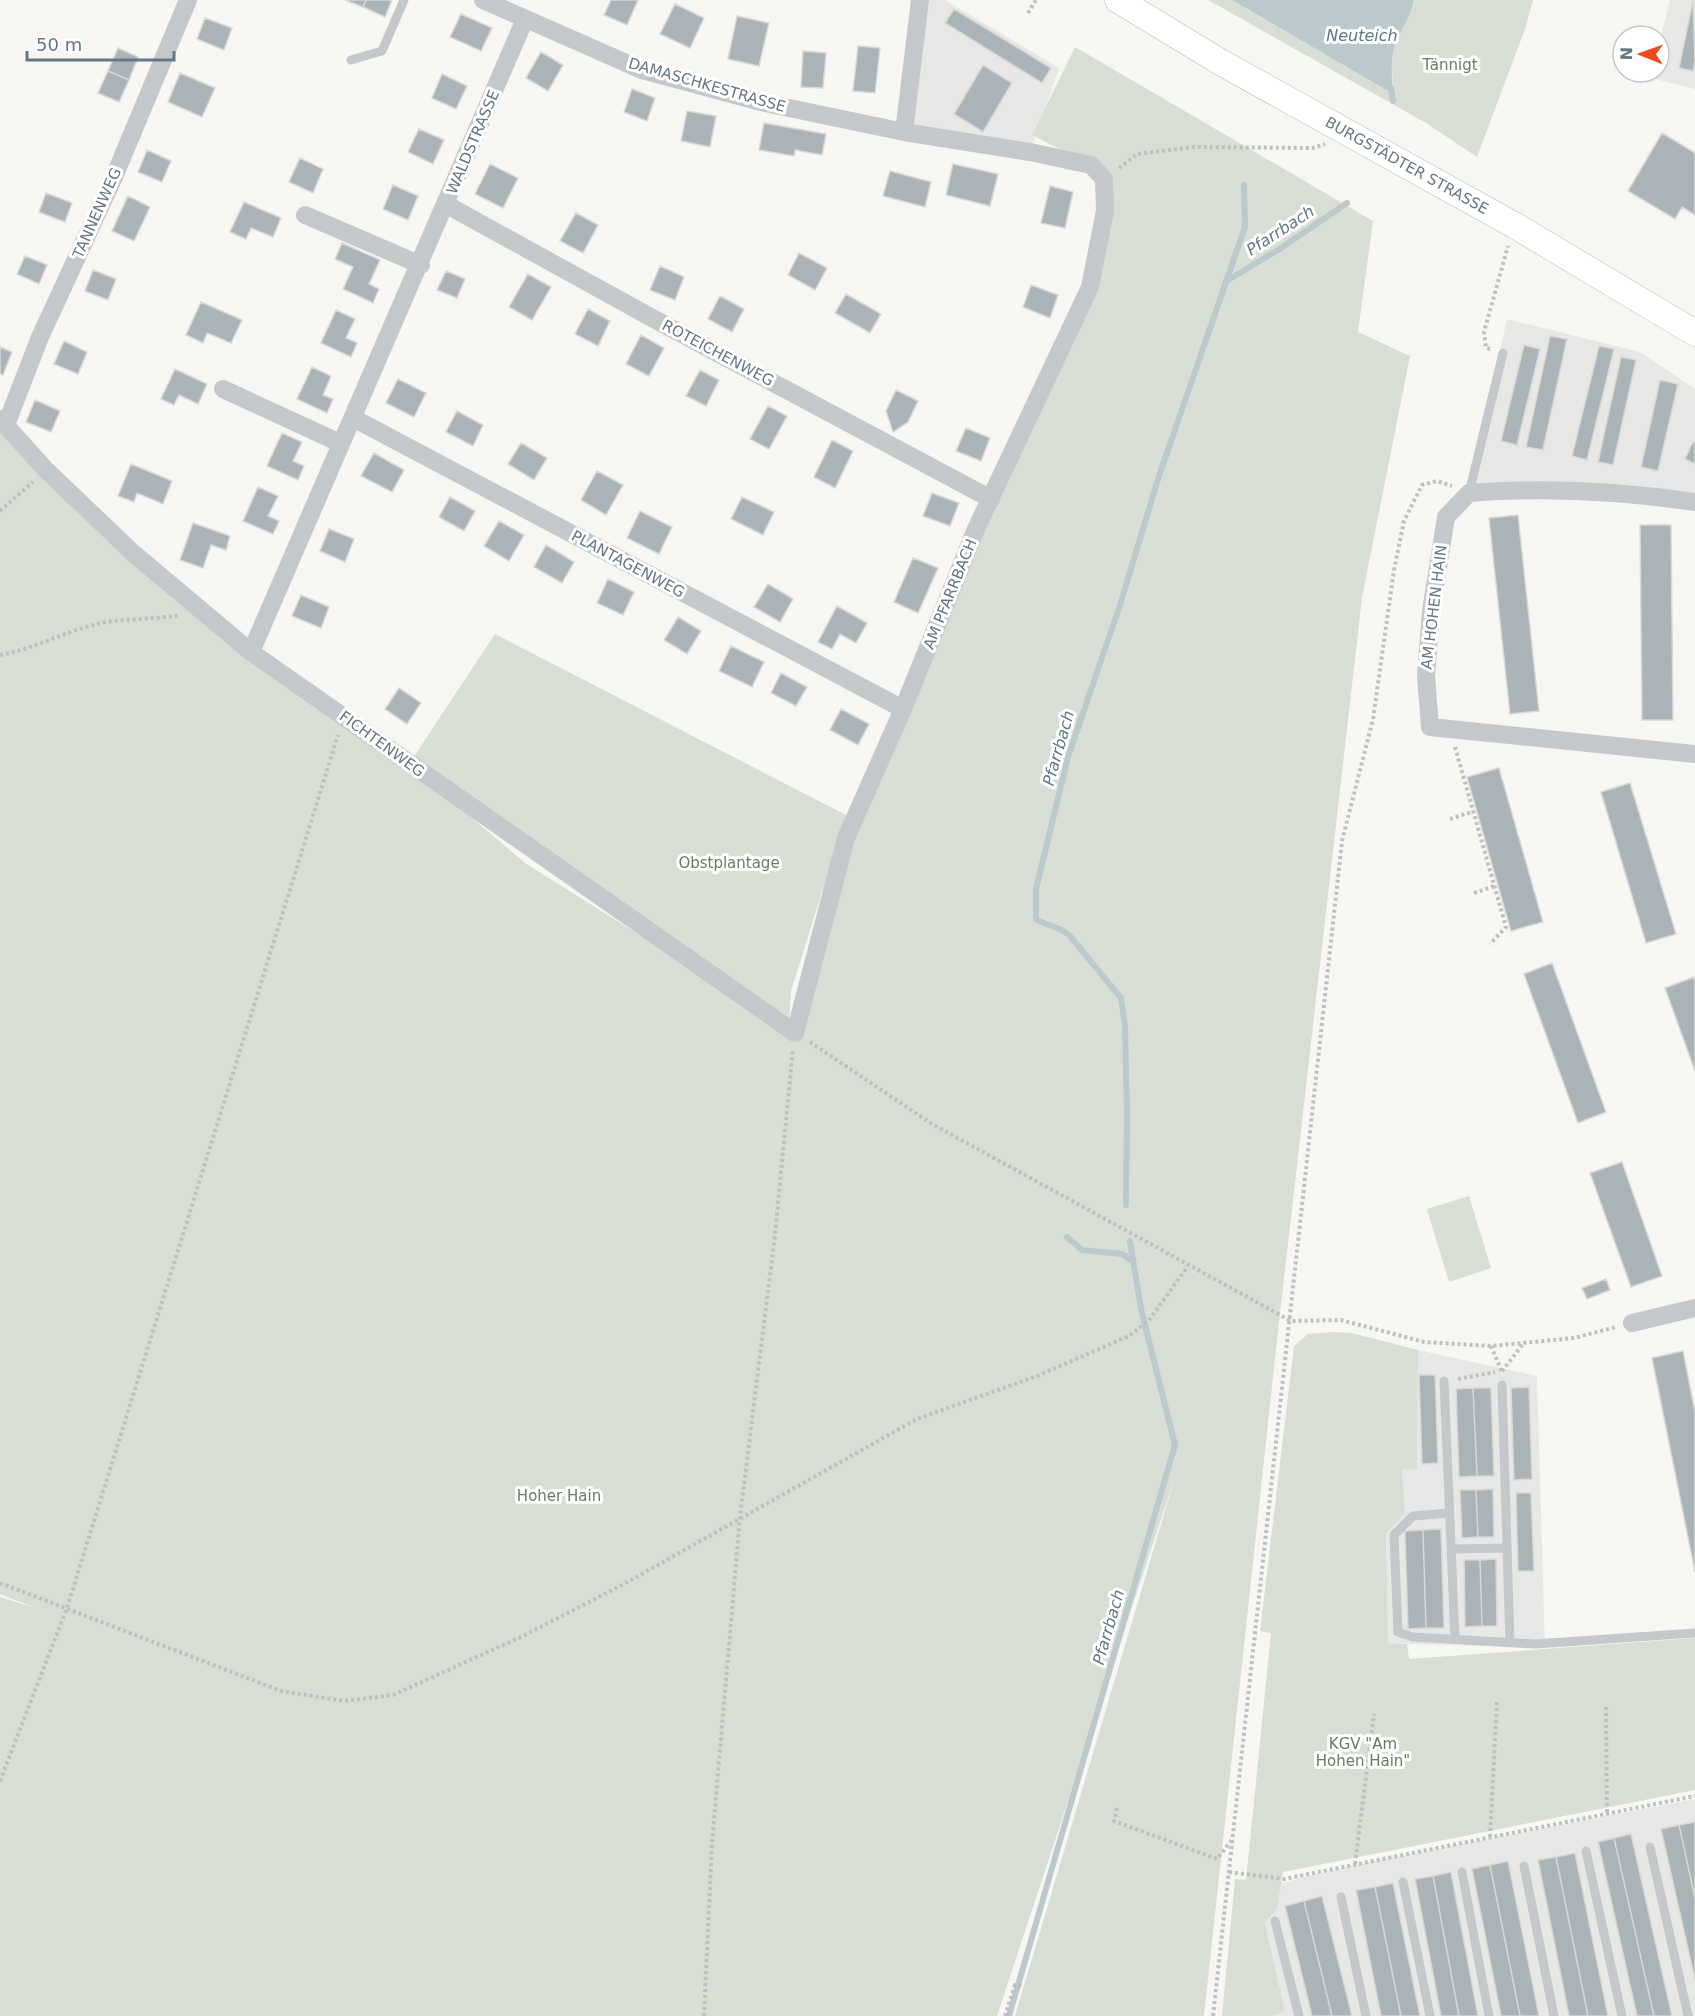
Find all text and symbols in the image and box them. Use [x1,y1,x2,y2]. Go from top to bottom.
scale bar [27,24,174,62]
north arrow [1611,24,1671,84]
water label: Neuteich [1326,26,1398,45]
text: 50 m [36,34,82,55]
text: N [1617,47,1636,61]
street label: DAMASCHKESTRASSE [626,54,788,116]
park label: Tännigt [1421,56,1478,74]
street label: WALDSTRASSE [443,87,503,197]
street label: BURGSTÄDTER STRASSE [1322,113,1492,218]
street label: TANNENWEG [69,165,125,262]
water label: Pfarrbach [1243,201,1318,259]
street label: ROTEICHENWEG [659,316,777,390]
street label: PLANTAGENWEG [568,527,688,601]
street label: AM PFARRBACH [920,536,980,652]
street label: AM HOHEN HAIN [1417,544,1451,670]
street label: FICHTENWEG [336,707,428,781]
water label: Pfarrbach [1039,708,1078,788]
park label: Obstplantage [678,854,780,872]
park label: Hoher Hain [517,1487,601,1505]
water label: Pfarrbach [1089,1587,1128,1667]
park label: KGV "Am Hohen Hain" [1316,1735,1410,1770]

